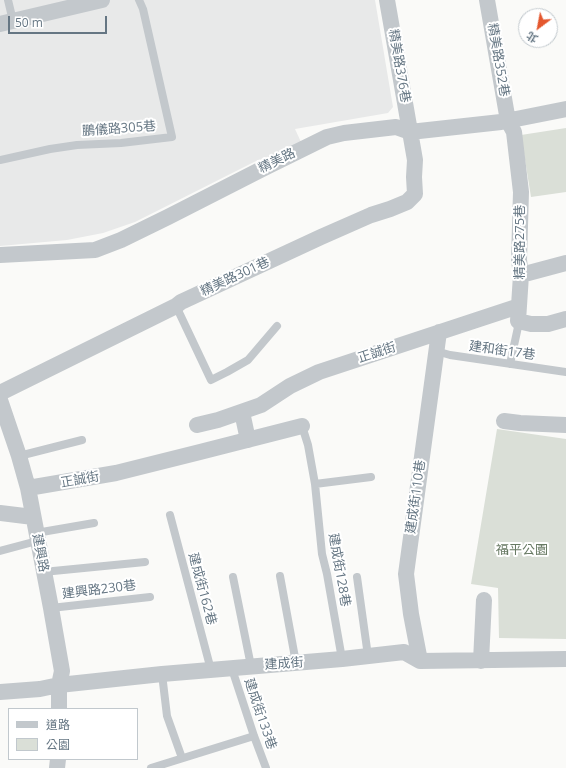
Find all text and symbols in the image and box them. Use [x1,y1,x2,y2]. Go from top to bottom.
scale bar [10,8,109,34]
north arrow [518,8,558,48]
text: 50 m [15,14,43,31]
street label: 精美路352巷 [484,22,512,98]
street label: 精美路376巷 [385,28,413,104]
text: 北 [523,28,541,47]
street label: 鵬儀路305巷 [81,119,157,139]
street label: 精美路 [256,145,298,177]
street label: 精美路275巷 [512,205,528,279]
street label: 精美路301巷 [198,254,272,300]
street label: 建和街17巷 [468,339,536,363]
street label: 正誠街 [356,340,398,366]
street label: 建成街110巷 [403,459,429,535]
street label: 正誠街 [59,469,101,491]
street label: 建興路 [29,532,51,574]
street label: 建成街128巷 [325,532,353,608]
park label: 福平公園 [496,542,548,558]
street label: 建成街162巷 [185,551,219,627]
street label: 建興路230巷 [61,578,137,602]
street label: 建成街 [264,655,304,673]
street label: 建成街133巷 [241,676,279,752]
legend [8,708,138,760]
text: 道路 [46,716,70,733]
text: 公園 [46,736,70,753]

